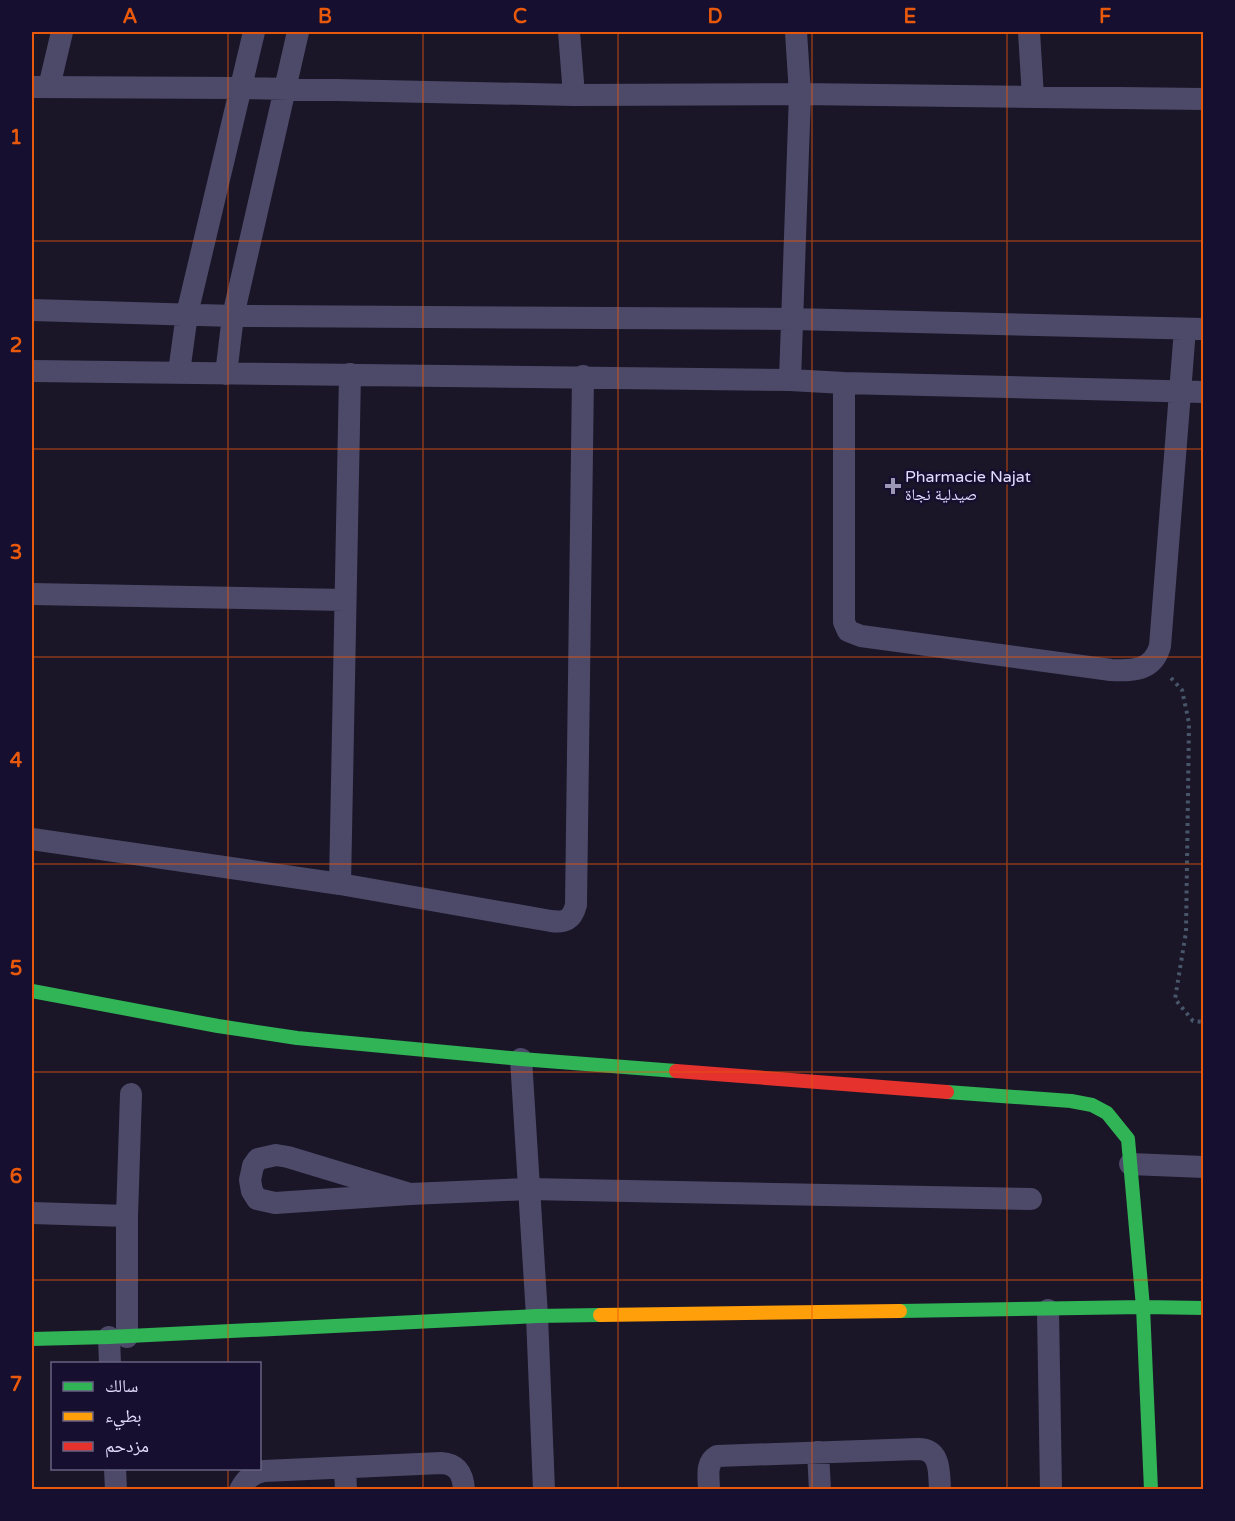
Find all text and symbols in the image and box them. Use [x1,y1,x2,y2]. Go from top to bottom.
text: A [123,5,138,29]
text: B [318,5,332,29]
text: C [513,5,527,29]
text: D [707,5,723,29]
text: E [904,5,917,29]
text: F [1099,5,1111,29]
text: 1 [10,126,22,150]
text: 2 [10,334,22,358]
place label: Pharmacie Najat صيدلية نجاة [905,467,1031,505]
marker: Pharmacie Najat صيدلية نجاة [886,479,900,493]
text: 3 [10,541,22,565]
text: 4 [10,749,23,773]
text: 5 [10,957,22,981]
text: 6 [10,1165,22,1189]
legend [51,1362,261,1470]
text: 7 [10,1373,22,1397]
text: سالك [105,1375,138,1397]
text: بطيء [105,1405,142,1431]
text: مزدحم [105,1435,149,1458]

